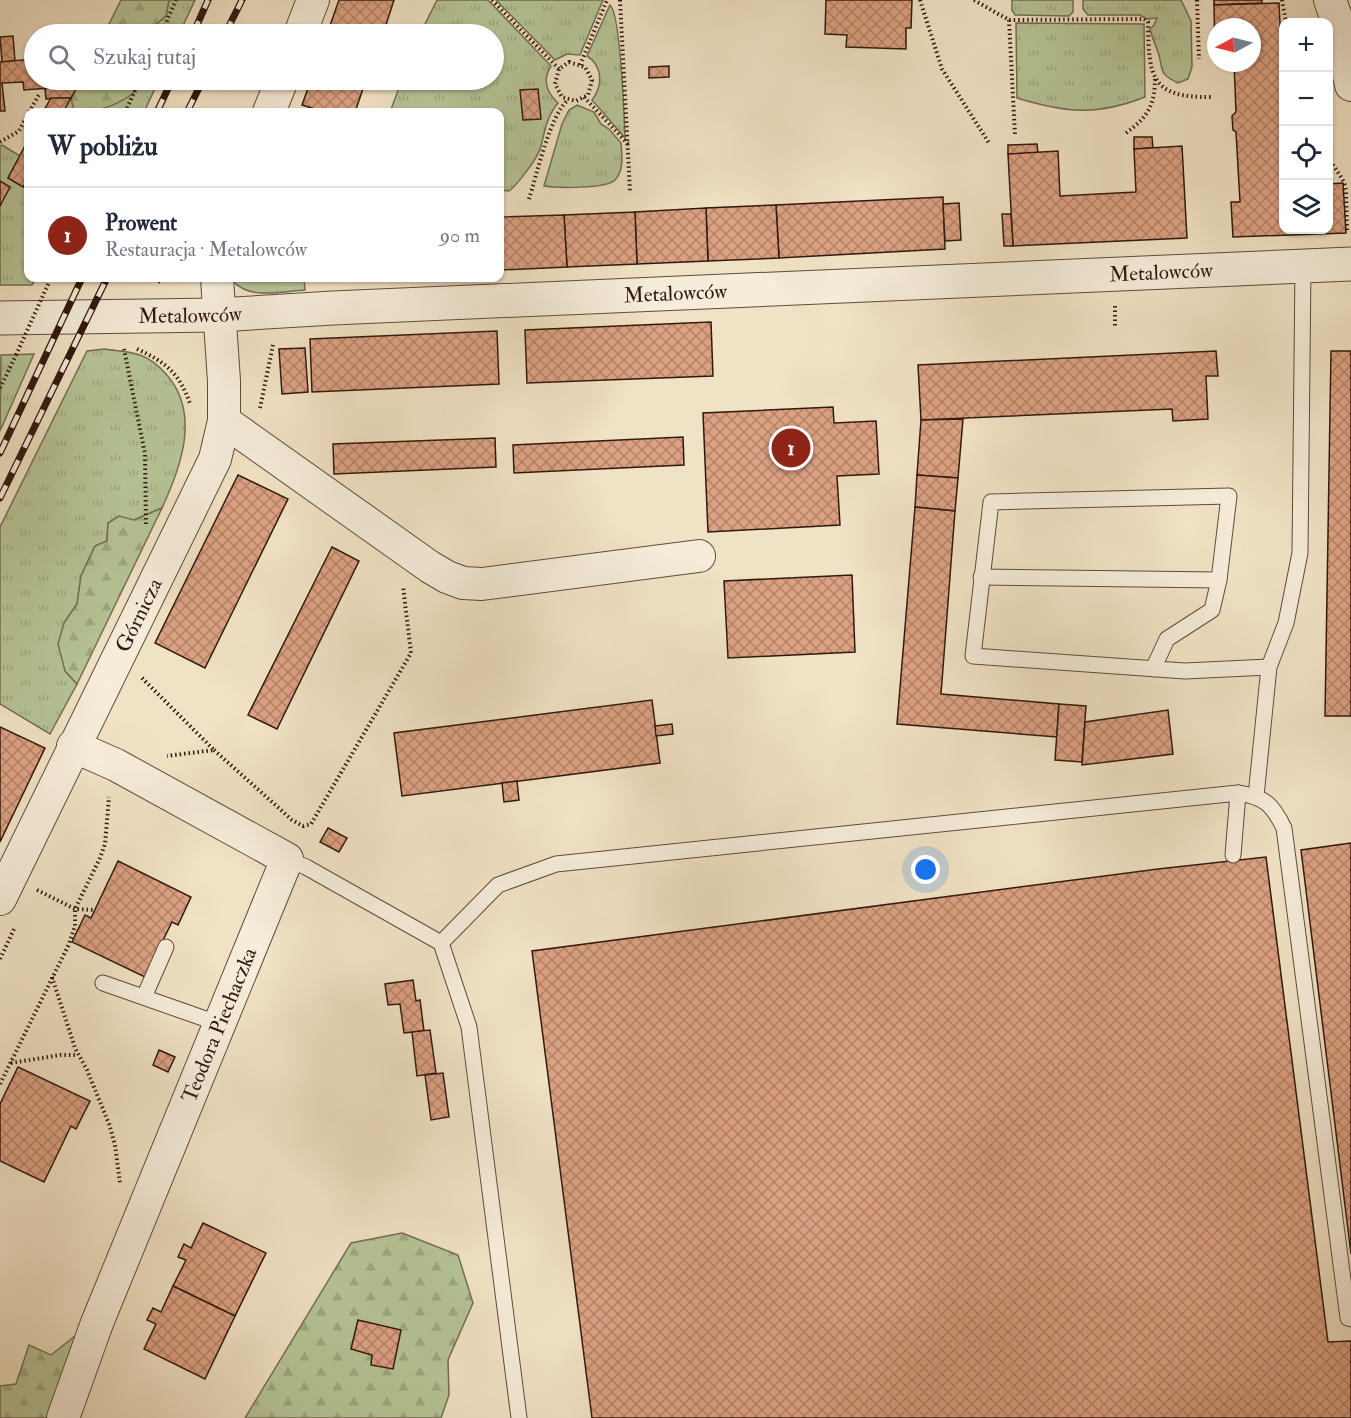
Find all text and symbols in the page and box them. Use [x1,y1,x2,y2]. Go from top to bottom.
north arrow [1207,18,1261,72]
map controls [1279,18,1333,234]
button: + [1279,18,1333,72]
search box [24,24,504,90]
icon: search [45,41,78,74]
text: Szukaj tutaj [93,43,196,71]
button: − [1279,72,1333,126]
button: locate [1279,126,1333,180]
text: W pobliżu [48,131,158,163]
button: layers [1279,180,1333,234]
text: Prowent [105,209,177,237]
text: 1 [64,223,71,248]
text: 90 m [440,223,480,248]
text: Restauracja · Metalowców [105,237,307,262]
street label: Metalowców [1109,256,1214,288]
street label: Metalowców [623,277,729,309]
street label: Metalowców [138,300,244,330]
pin: 1 [772,426,810,470]
street label: Górnicza [109,573,168,657]
your location [911,855,940,884]
street label: Teodora Piechaczka [175,943,263,1106]

